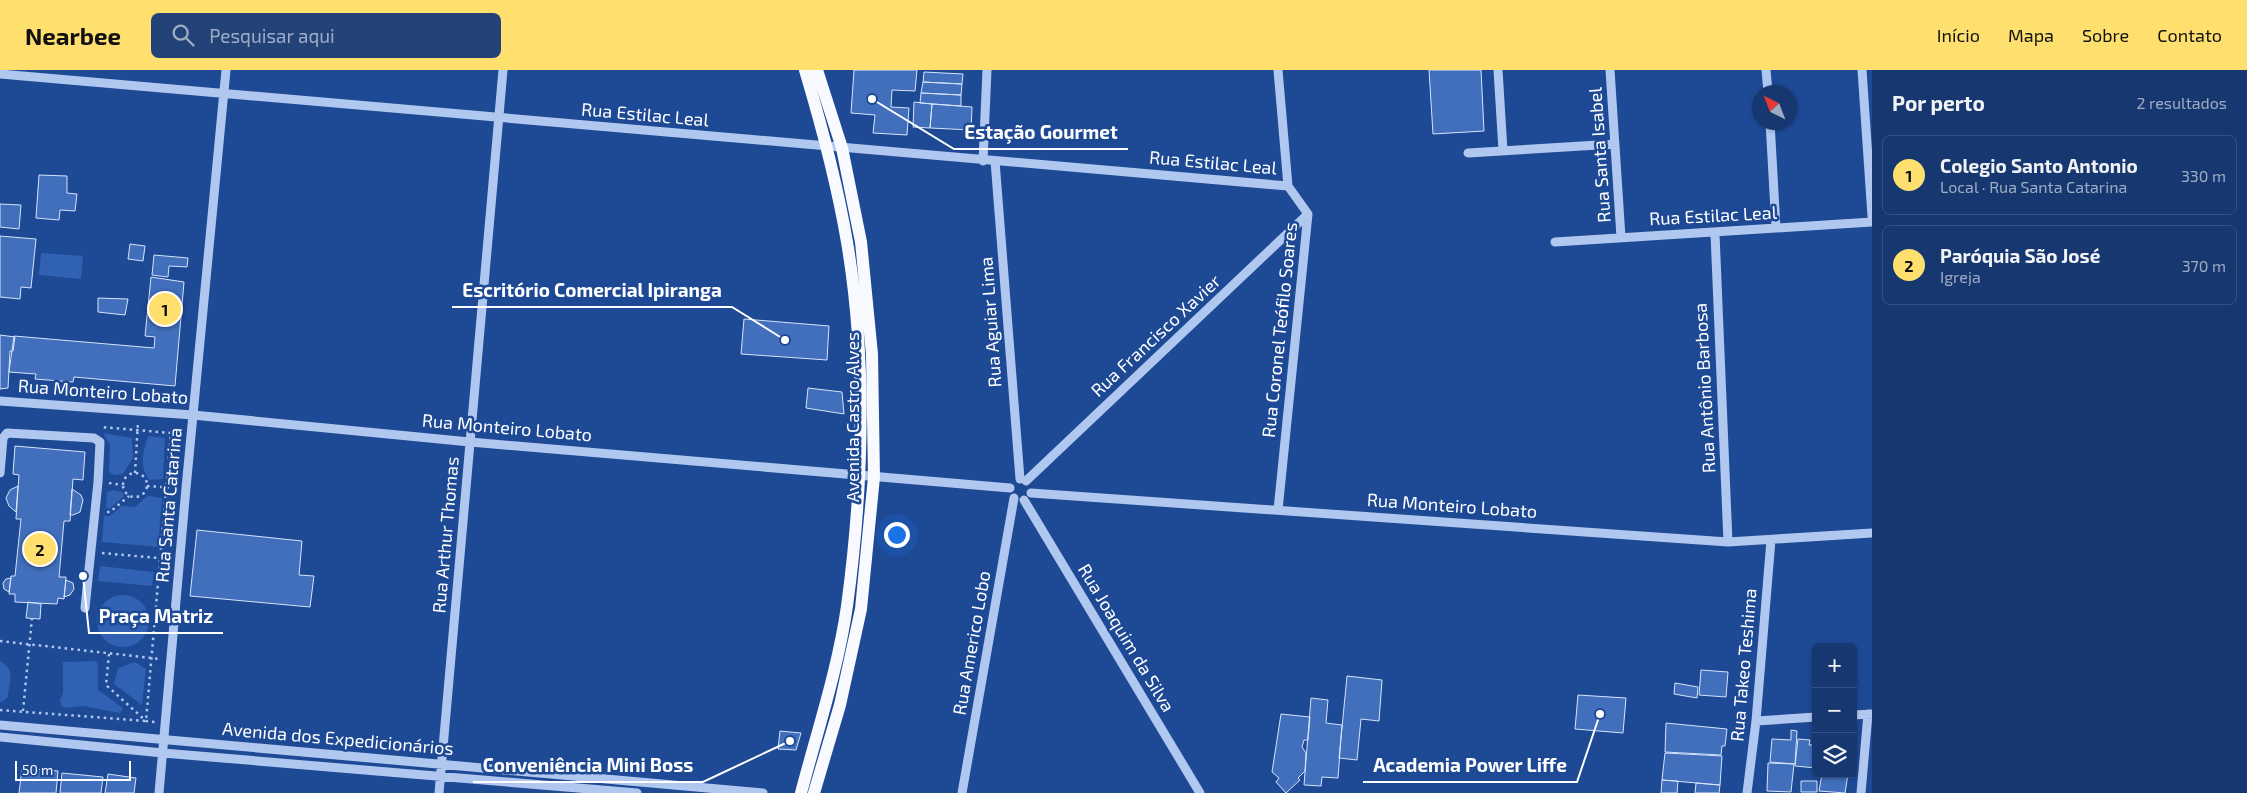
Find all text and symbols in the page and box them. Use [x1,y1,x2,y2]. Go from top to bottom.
search box [151,13,501,58]
text: Nearbee [25,21,121,50]
icon: search [169,21,197,49]
text: Pesquisar aqui [209,24,335,47]
text: Início [1937,24,1980,46]
text: Mapa [2008,24,2054,46]
text: Sobre [2082,24,2129,46]
text: Contato [2157,24,2222,46]
north arrow [1752,85,1797,130]
street label: Rua Santa Isabel [1583,86,1615,223]
text: Por perto [1892,90,1985,115]
text: 2 resultados [2136,93,2227,112]
street label: Rua Estilac Leal [580,97,710,131]
callout: Estação Gourmet [954,115,1128,149]
text: Estação Gourmet [964,120,1118,144]
street label: Rua Estilac Leal [1148,145,1278,179]
text: Colegio Santo Antonio [1940,154,2138,177]
text: 1 [1906,166,1912,185]
text: 330 m [2181,166,2226,185]
text: Local · Rua Santa Catarina [1940,177,2127,196]
street label: Rua Estilac Leal [1648,201,1778,229]
street label: Rua Coronel Teófilo Soares [1257,221,1301,439]
text: Paróquia São José [1940,244,2100,267]
street label: Rua Aguiar Lima [974,256,1006,388]
text: 2 [1904,256,1914,275]
text: 370 m [2182,256,2226,275]
text: Igreja [1940,267,1981,286]
street label: Rua Francisco Xavier [1086,270,1225,401]
callout: Escritório Comercial Ipiranga [452,273,732,307]
text: Escritório Comercial Ipiranga [462,278,722,301]
pin: 1 [149,290,181,328]
street label: Rua Antônio Barbosa [1689,302,1719,474]
street label: Avenida Castro Alves [841,332,863,502]
street label: Rua Monteiro Lobato [17,374,189,408]
street label: Rua Monteiro Lobato [421,409,593,445]
street label: Rua Santa Catarina [150,427,186,583]
street label: Rua Arthur Thomas [427,456,463,614]
street label: Rua Monteiro Lobato [1366,488,1538,522]
your location [884,522,910,548]
pin: 2 [24,530,56,568]
street label: Rua Joaquim da Silva [1074,559,1180,716]
street label: Rua Americo Lobo [948,569,995,717]
street label: Rua Takeo Teshima [1725,587,1761,742]
callout: Praça Matriz [89,599,223,633]
text: Praça Matriz [99,604,213,628]
map controls [1812,643,1857,778]
button: + [1812,643,1857,688]
button: − [1812,688,1857,733]
street label: Avenida dos Expedicionários [222,717,455,759]
button: layers [1812,733,1857,778]
callout: Conveniência Mini Boss [473,748,703,782]
callout: Academia Power Liffe [1363,748,1577,782]
text: Conveniência Mini Boss [483,753,693,776]
text: Academia Power Liffe [1373,753,1567,776]
scale bar [15,758,131,781]
text: 50 m [22,761,53,778]

